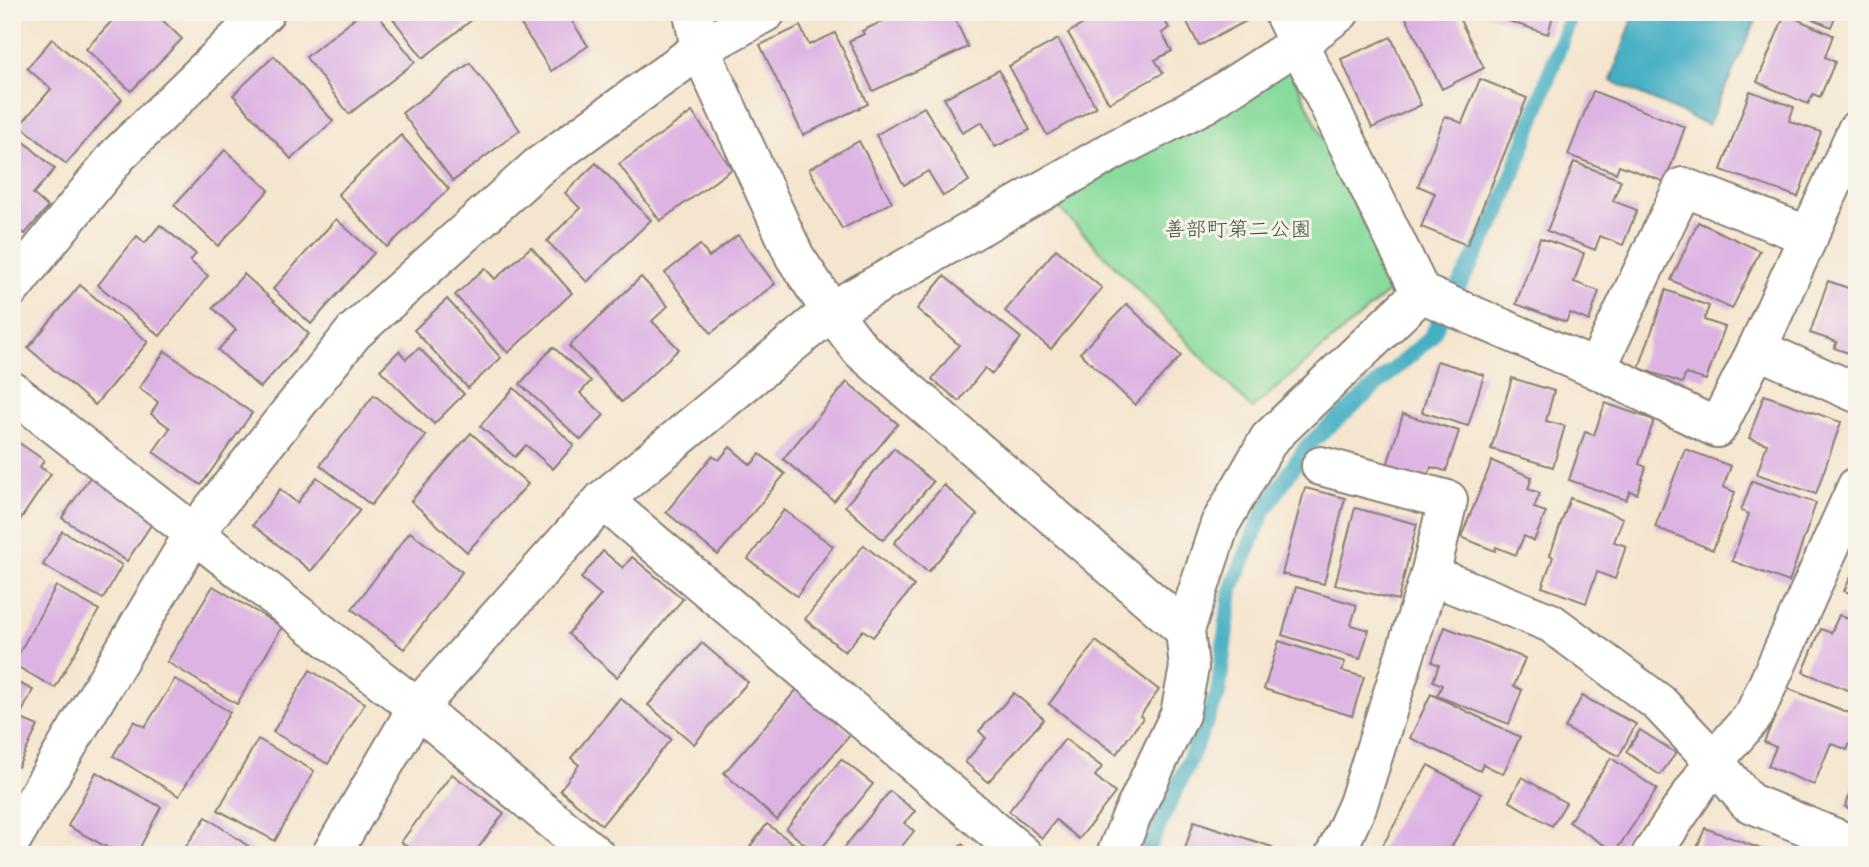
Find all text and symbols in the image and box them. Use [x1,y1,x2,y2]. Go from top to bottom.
park label: 善部町第二公園 [1165,216,1312,243]

